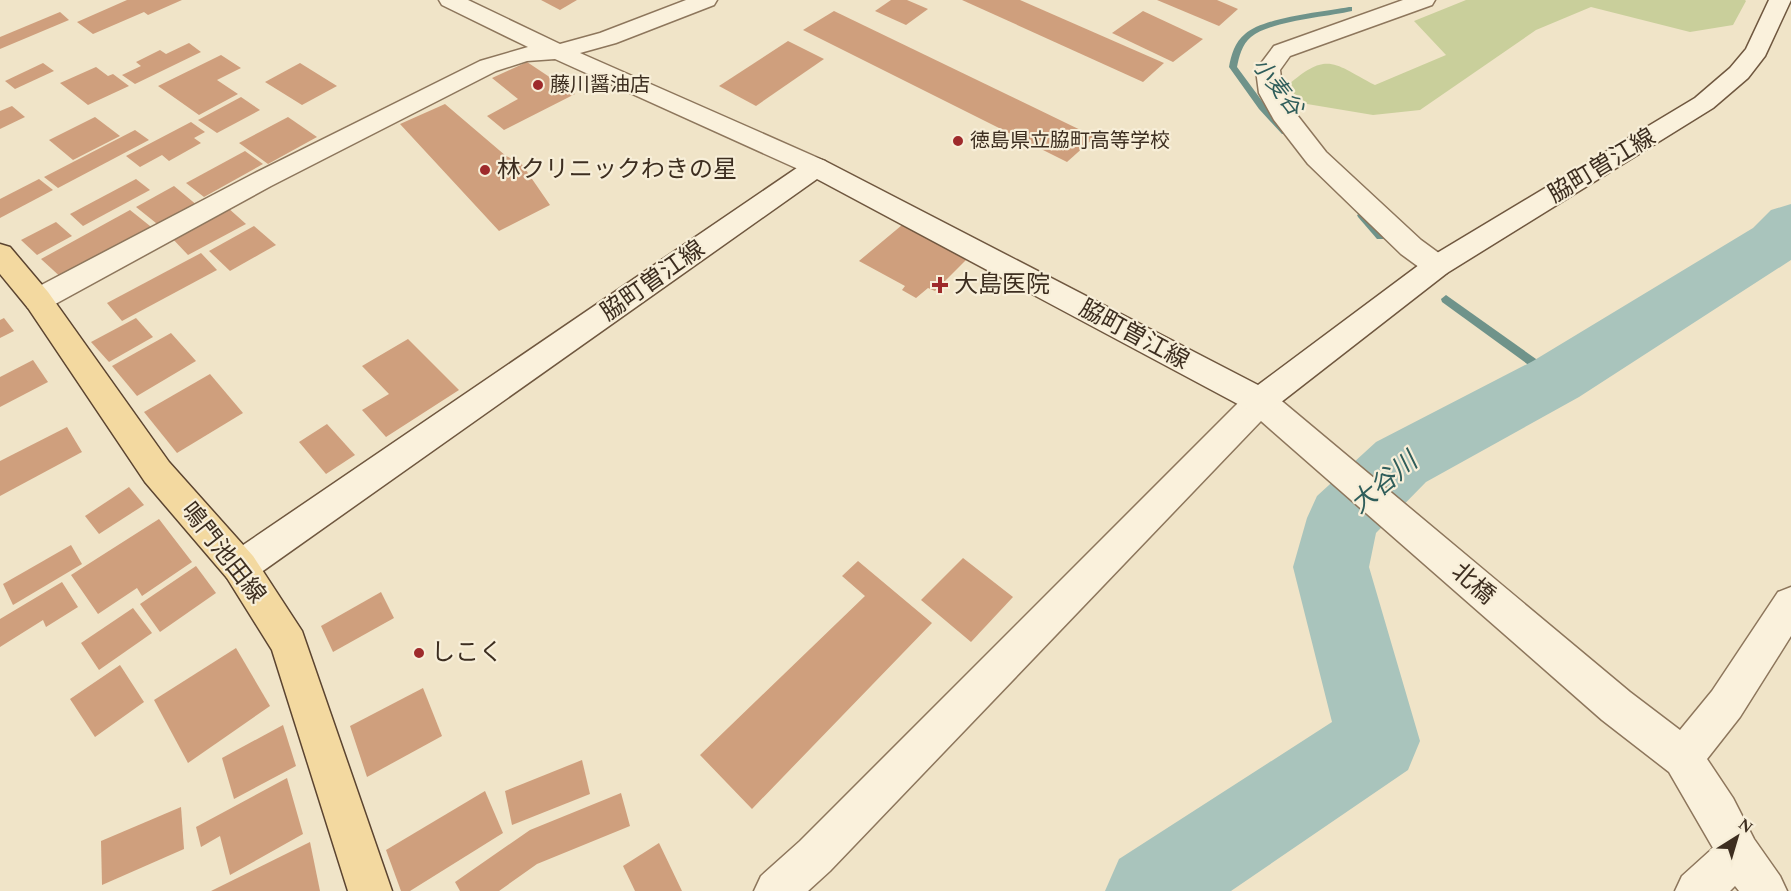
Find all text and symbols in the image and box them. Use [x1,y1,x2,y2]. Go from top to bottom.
water label: 小麦谷 [1244,51,1312,125]
place label: 藤川醤油店 [550,70,650,100]
marker: 藤川醤油店 [531,78,545,92]
street label: 脇町曽江線 [1541,120,1663,212]
place label: 徳島県立脇町高等学校 [970,126,1170,156]
marker: 徳島県立脇町高等学校 [951,134,965,148]
place label: 林クリニックわきの星 [497,152,737,188]
marker: 林クリニックわきの星 [478,163,492,177]
street label: 脇町曽江線 [594,232,712,330]
place label: 大島医院 [954,267,1050,303]
marker: 大島医院 [931,276,949,294]
street label: 脇町曽江線 [1073,291,1195,379]
water label: 大谷川 [1341,441,1429,523]
street label: 鳴門池田線 [172,495,274,611]
street label: 北橋 [1443,555,1503,613]
place label: しこく [431,635,503,671]
marker: しこく [412,646,426,660]
north arrow [1707,807,1767,867]
text: N [1733,812,1758,839]

